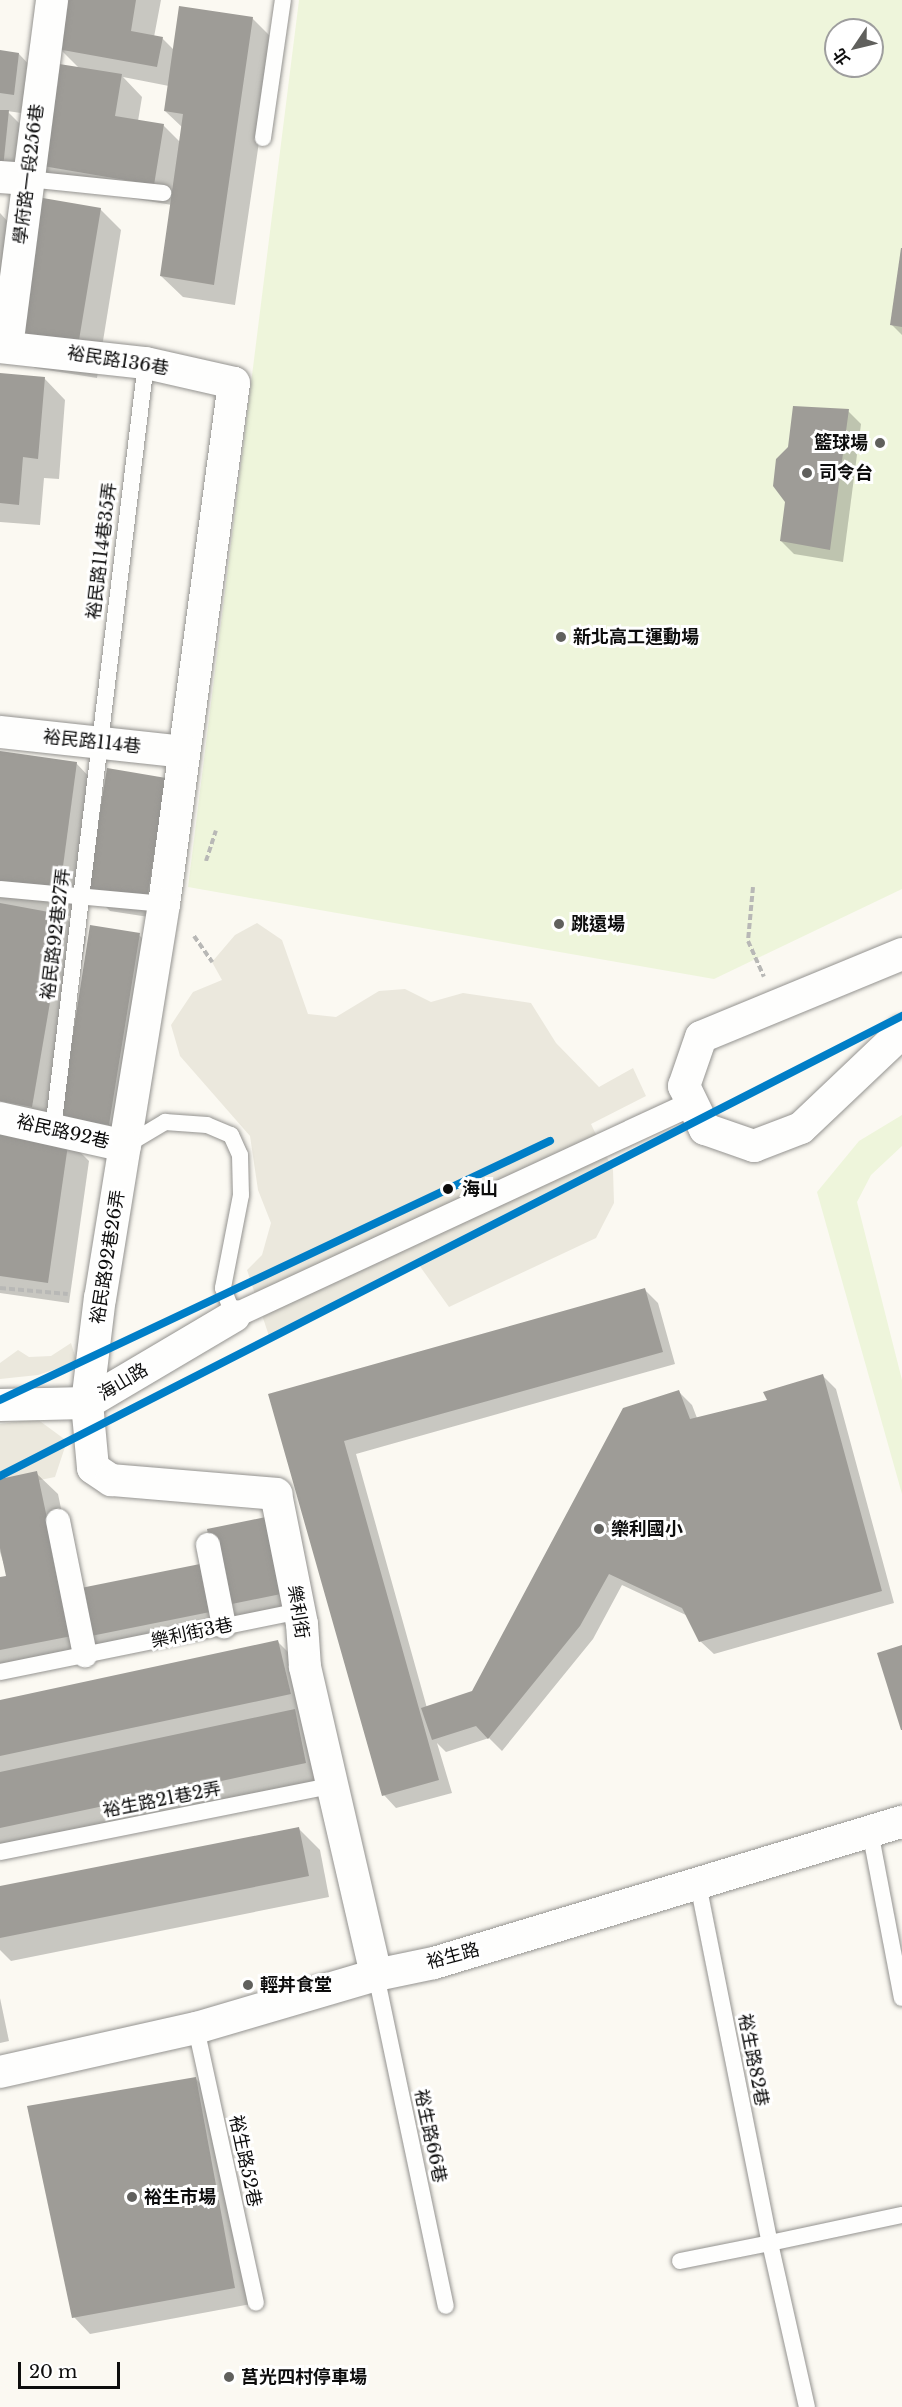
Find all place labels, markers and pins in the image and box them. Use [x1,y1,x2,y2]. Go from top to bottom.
place label: 籃球場 [814,432,868,454]
marker: 籃球場 [873,436,887,450]
place label: 司令台 [819,462,873,484]
marker: 司令台 [800,466,814,480]
place label: 新北高工運動場 [573,626,699,648]
marker: 新北高工運動場 [554,630,568,644]
place label: 跳遠場 [571,913,625,935]
marker: 跳遠場 [552,917,566,931]
place label: 海山 [462,1178,498,1200]
marker: 海山 [439,1180,457,1198]
place label: 樂利國小 [611,1518,683,1540]
marker: 樂利國小 [592,1522,606,1536]
place label: 輕丼食堂 [260,1974,332,1996]
marker: 輕丼食堂 [241,1978,255,1992]
place label: 裕生市場 [144,2186,216,2208]
marker: 裕生市場 [125,2190,139,2204]
place label: 莒光四村停車場 [241,2366,367,2388]
marker: 莒光四村停車場 [222,2370,236,2384]

